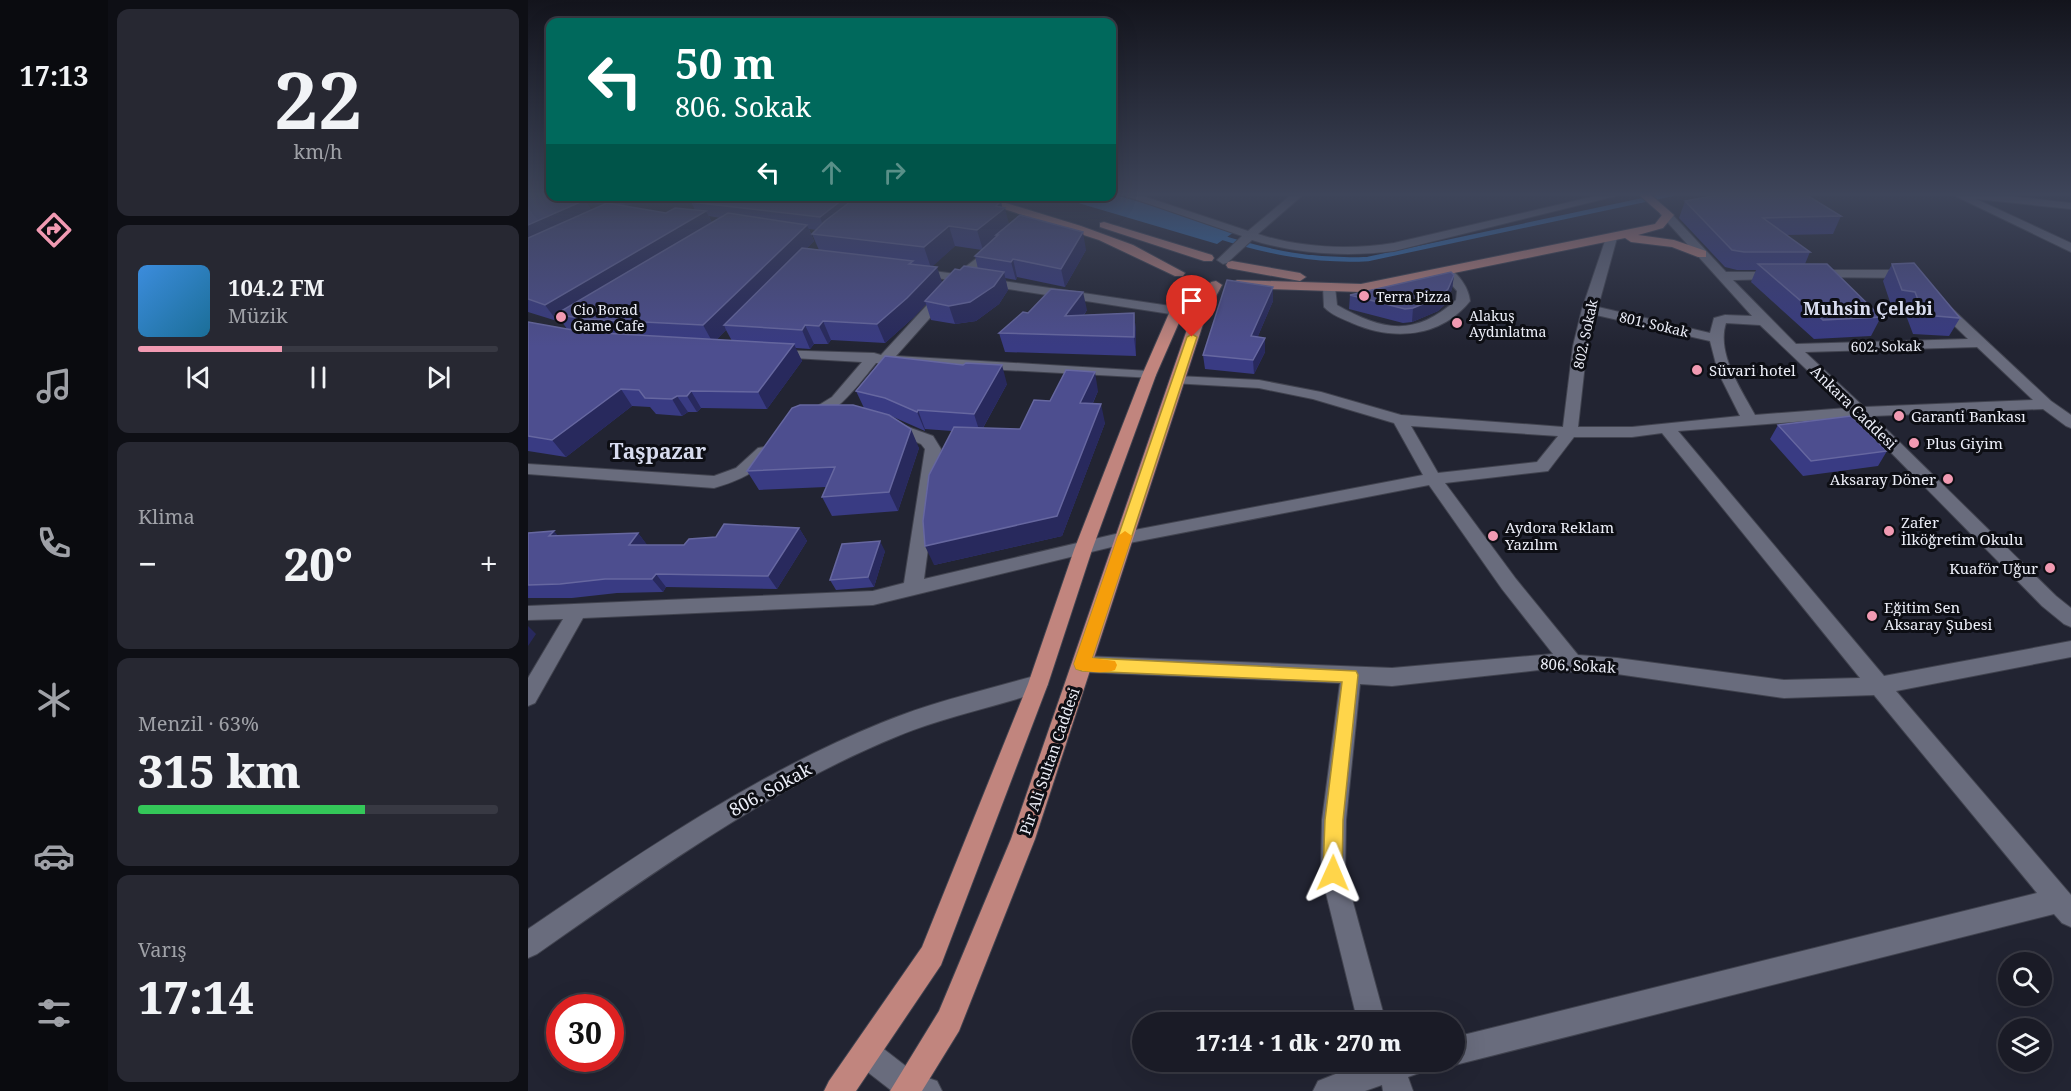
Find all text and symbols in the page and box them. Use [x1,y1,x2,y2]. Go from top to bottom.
text: 50 m [675,34,775,91]
icon: left [576,42,654,120]
text: 22 [274,46,362,152]
text: 17:13 [19,57,89,94]
text: 806. Sokak [675,88,811,125]
text: km/h [293,138,343,165]
icon: left [752,156,785,189]
icon: ahead [815,156,848,189]
icon: right [878,156,911,189]
icon: directions [33,209,75,251]
text: 104.2 FM [228,272,325,302]
pin [1166,275,1217,337]
icon: arrive [1175,284,1208,317]
place label: Terra Pizza [1376,287,1451,306]
marker: Terra Pizza [1357,289,1371,303]
district label: Muhsin Çelebi [1803,296,1934,320]
street label: 802. Sokak [1568,297,1602,370]
place label: Cio Borad Game Cafe [573,300,644,335]
text: Müzik [228,302,288,329]
place label: Alakuş Aydınlatma [1469,306,1547,341]
street label: 801. Sokak [1617,307,1691,341]
marker: Cio Borad Game Cafe [554,310,568,324]
marker: Alakuş Aydınlatma [1450,316,1464,330]
street label: 602. Sokak [1851,336,1922,356]
place label: Süvari hotel [1709,360,1796,380]
icon: previous [182,361,215,394]
icon: pause [302,361,335,394]
icon: next [422,361,455,394]
street label: Ankara Caddesi [1807,361,1901,453]
marker: Süvari hotel [1690,363,1704,377]
icon: music [33,365,75,407]
place label: Garanti Bankası [1911,406,2026,426]
marker: Garanti Bankası [1892,409,1906,423]
place label: Plus Giyim [1926,433,2003,453]
marker: Plus Giyim [1907,436,1921,450]
district label: Taşpazar [610,437,706,465]
place label: Aksaray Döner [1830,469,1936,489]
marker: Aksaray Döner [1941,472,1955,486]
text: Klima [138,503,195,530]
place label: Zafer İlköğretim Okulu [1901,512,2024,549]
place label: Aydora Reklam Yazılım [1504,517,1614,554]
icon: phone [33,522,75,564]
marker: Zafer İlköğretim Okulu [1882,524,1896,538]
marker: Aydora Reklam Yazılım [1486,529,1500,543]
text: 20° [284,533,353,594]
text: − [138,541,157,586]
text: + [480,541,498,586]
place label: Kuaför Uğur [1949,558,2038,578]
marker: Kuaför Uğur [2043,561,2057,575]
place label: Eğitim Sen Aksaray Şubesi [1884,597,1993,634]
marker: Eğitim Sen Aksaray Şubesi [1865,609,1879,623]
street label: 806. Sokak [1540,653,1616,677]
icon: climate [33,679,75,721]
street label: Pir Ali Sultan Caddesi [1014,685,1084,837]
text: Menzil · 63% [138,710,259,737]
text: 315 km [138,740,301,801]
street label: 806. Sokak [724,756,816,821]
icon: car [33,835,75,877]
position arrow [1301,841,1365,905]
text: Varış [138,936,186,963]
map controls [1998,952,2052,1072]
button: search [1998,952,2052,1006]
text: 17:14 [138,966,254,1027]
icon: filters [33,992,75,1034]
speed limit sign: 30 [546,994,624,1072]
button: layers [1998,1018,2052,1072]
text: 17:14 · 1 dk · 270 m [1196,1027,1401,1057]

